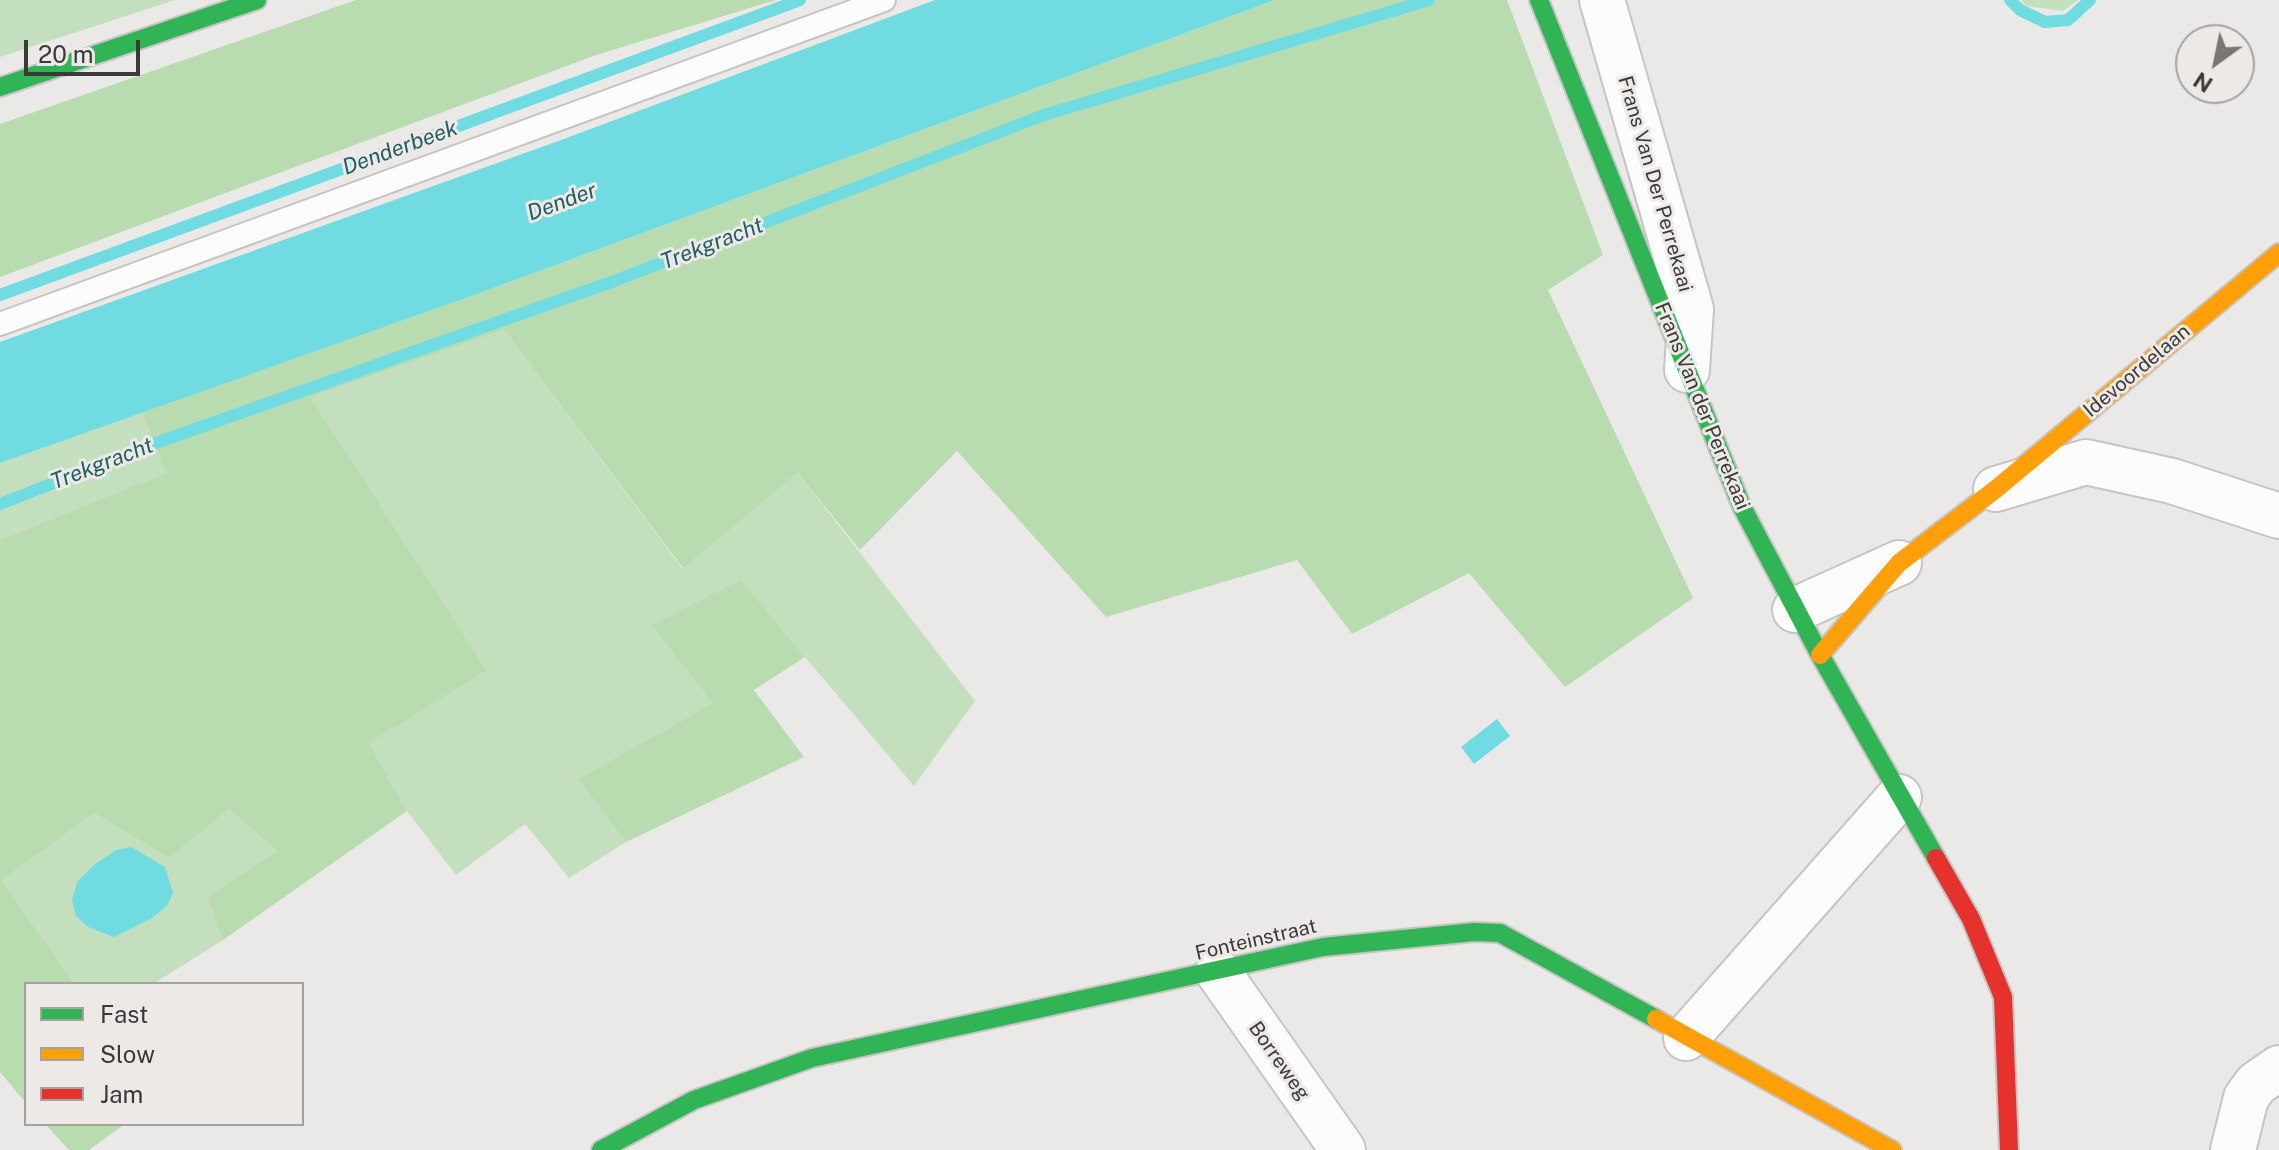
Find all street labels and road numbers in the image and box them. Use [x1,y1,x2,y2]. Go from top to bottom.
street label: Frans Van Der Perrekaai [1613,73,1697,295]
street label: Frans Van der Perrekaai [1649,299,1755,513]
street label: Idevoordelaan [2079,320,2195,422]
street label: Fonteinstraat [1193,914,1319,966]
street label: Borreweg [1243,1017,1315,1105]

